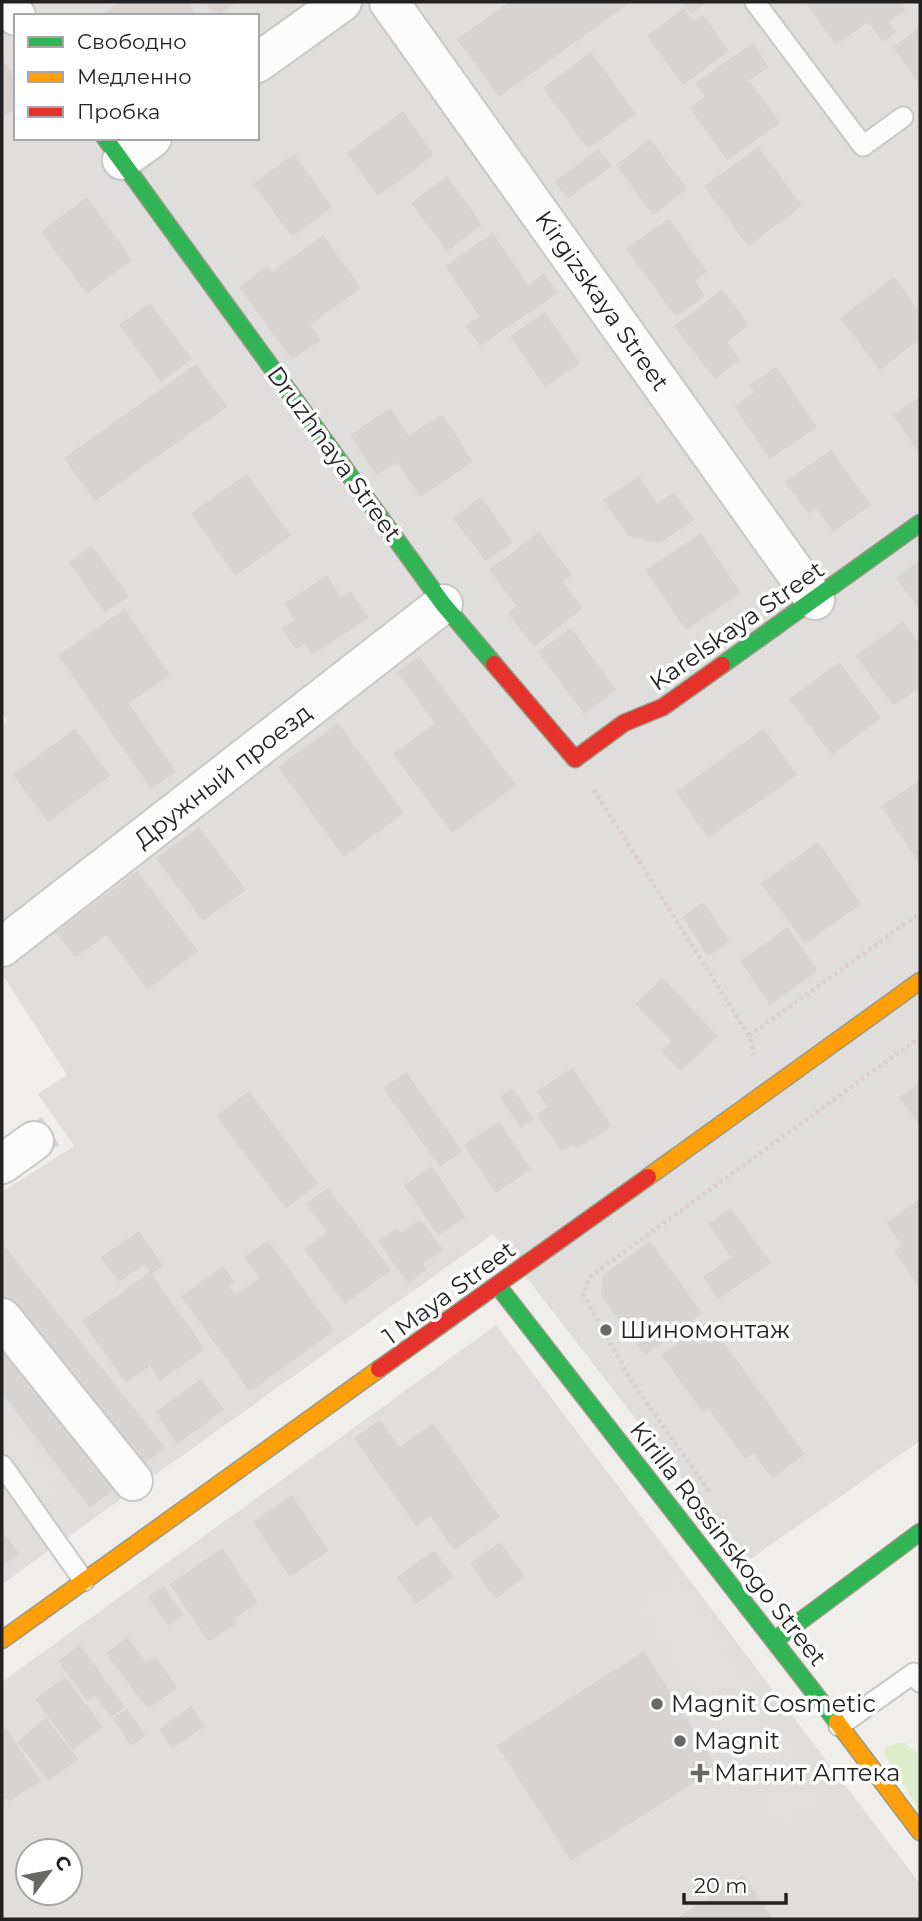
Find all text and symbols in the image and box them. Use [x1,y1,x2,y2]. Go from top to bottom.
legend [14,14,259,140]
text: Свободно [77,29,187,54]
text: Медленно [77,64,192,89]
text: Пробка [77,99,160,124]
street label: Kirgizskaya Street [529,205,676,396]
street label: Druzhnaya Street [261,360,408,547]
street label: Karelskaya Street [644,554,830,697]
street label: Дружный проезд [128,697,317,854]
street label: 1 Maya Street [377,1235,521,1351]
place label: Шиномонтаж [620,1315,790,1344]
marker: Шиномонтаж [598,1322,614,1338]
street label: Kirilla Rossinskogo Street [624,1416,833,1672]
place label: Magnit Cosmetic [671,1689,876,1718]
marker: Magnit Cosmetic [649,1696,665,1712]
place label: Magnit [694,1726,780,1755]
marker: Magnit [672,1733,688,1749]
place label: Магнит Аптека [714,1758,900,1787]
marker: Магнит Аптека [692,1765,708,1781]
north arrow [14,1837,84,1907]
text: С [50,1851,77,1875]
scale bar [684,1862,786,1906]
text: 20 m [694,1873,748,1898]

